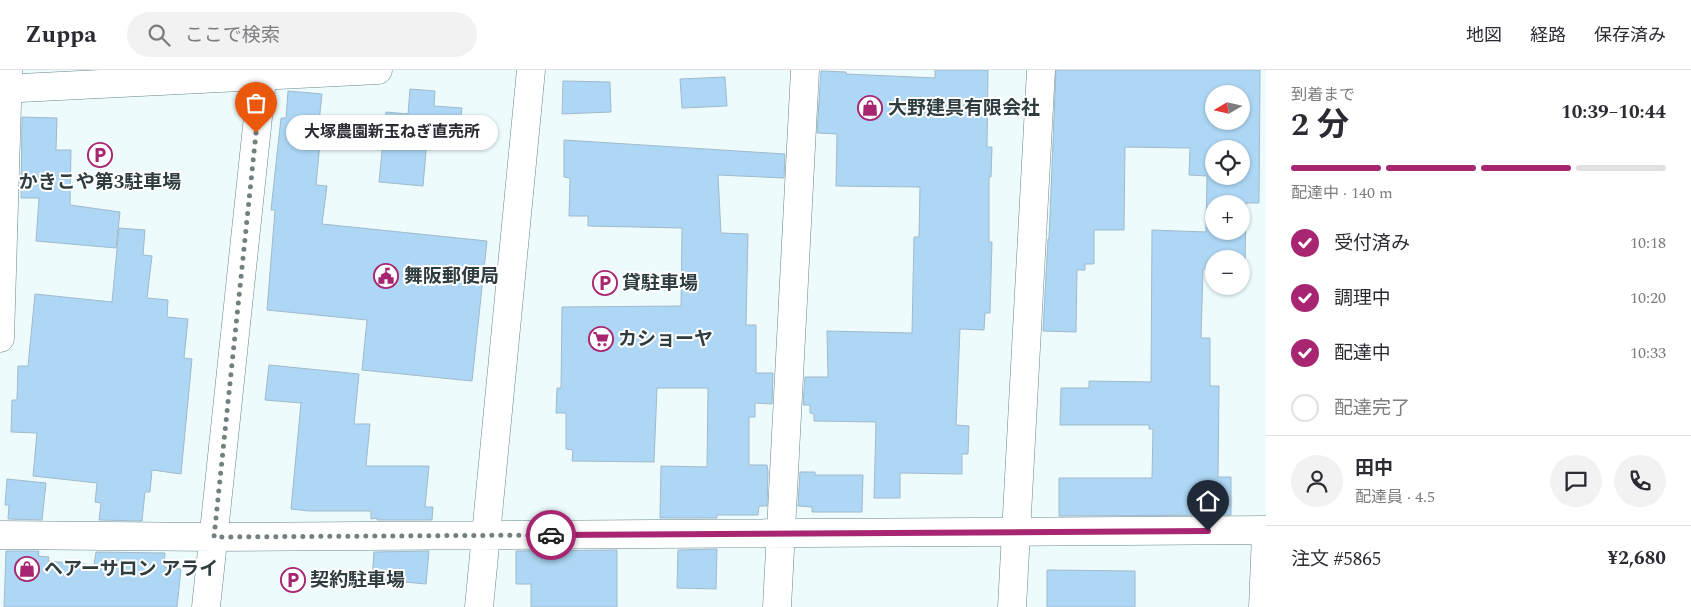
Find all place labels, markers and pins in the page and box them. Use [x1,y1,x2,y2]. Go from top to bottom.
pin [235,82,277,133]
place label: 大野建具有限会社 [888,94,1040,123]
shop icon: 大野建具有限会社 [857,95,883,121]
callout: 大塚農園新玉ねぎ直売所 [286,116,498,150]
parking icon: かきこや第3駐車場 [87,142,113,168]
place label: かきこや第3駐車場 [19,168,181,197]
place label: 舞阪郵便局 [404,262,499,291]
public building icon: 舞阪郵便局 [373,263,399,289]
place label: 貸駐車場 [622,269,698,298]
parking icon: 貸駐車場 [592,270,618,296]
place label: カショーヤ [618,325,713,354]
supermarket icon: カショーヤ [588,326,614,352]
pin [1187,480,1229,531]
place label: ヘアーサロン アライ [44,555,218,584]
shop icon: ヘアーサロン アライ [14,556,40,582]
place label: 契約駐車場 [310,566,405,595]
parking icon: 契約駐車場 [280,567,306,593]

